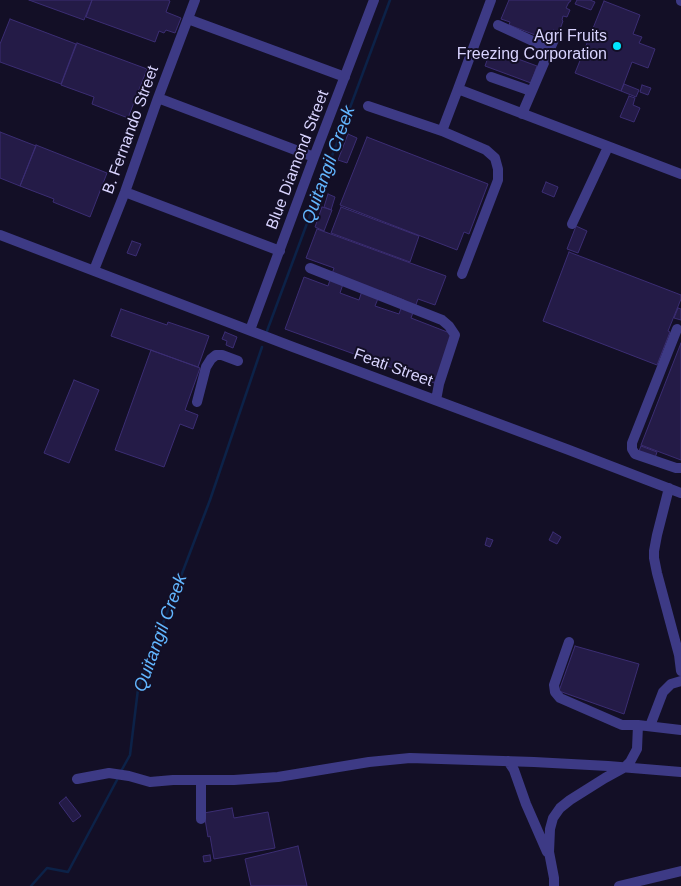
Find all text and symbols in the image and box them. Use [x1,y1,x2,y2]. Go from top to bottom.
place label: Agri Fruits Freezing Corporation [457,27,607,65]
marker: Agri Fruits Freezing Corporation [611,40,623,52]
street label: B. Fernando Street [99,63,163,197]
street label: Blue Diamond Street [263,88,333,232]
water label: Quitangil Creek [298,103,360,227]
street label: Feati Street [351,345,435,391]
water label: Quitangil Creek [130,571,192,695]

